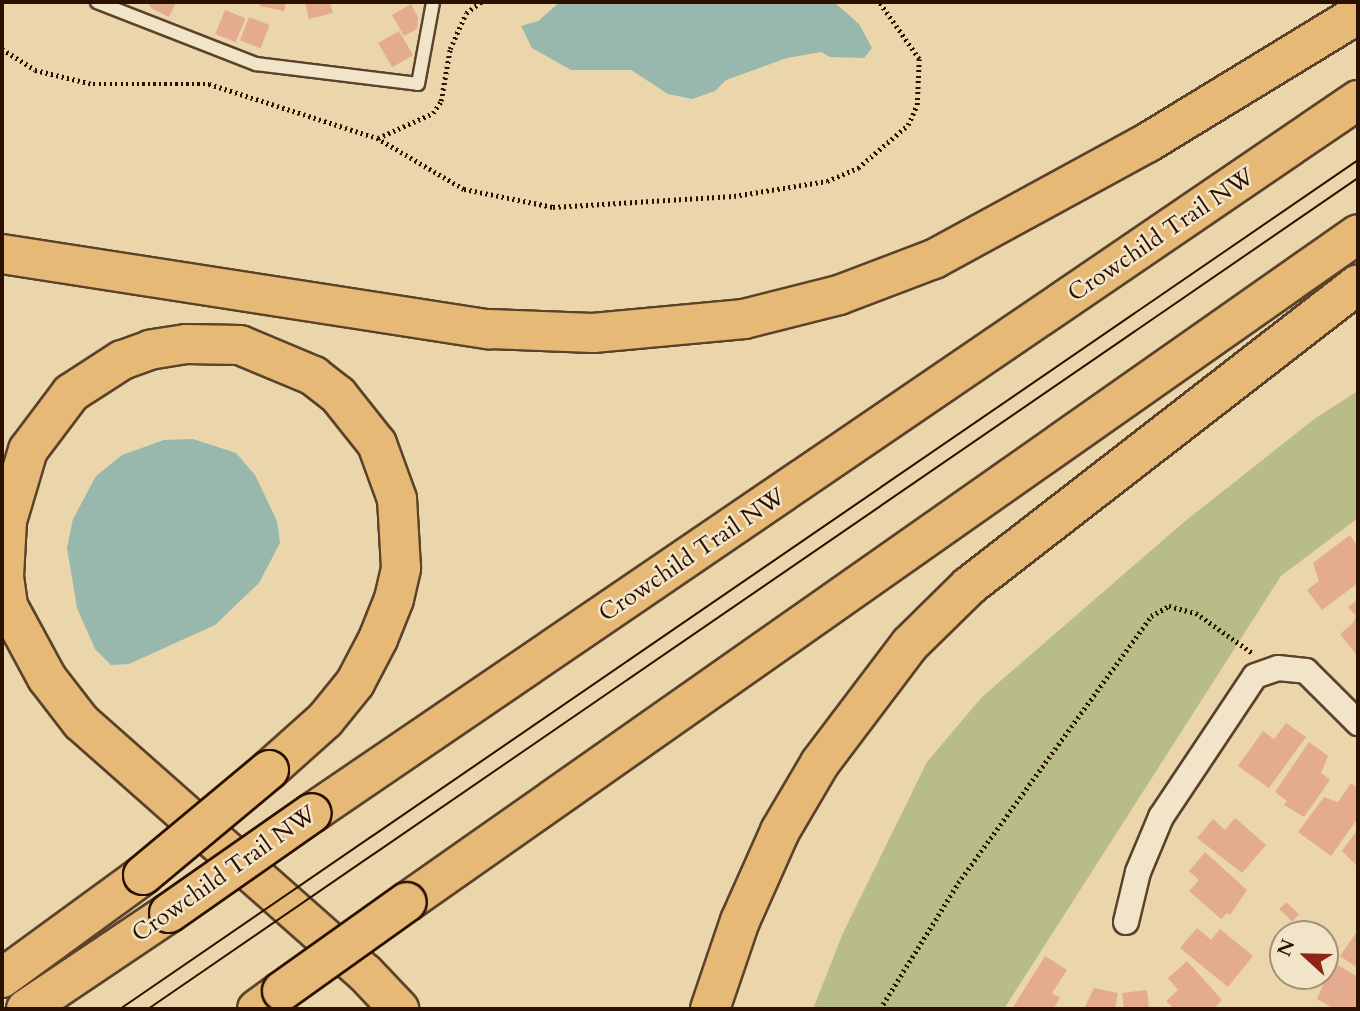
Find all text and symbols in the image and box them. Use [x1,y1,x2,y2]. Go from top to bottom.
street label: Crowchild Trail NW [1062,162,1260,308]
street label: Crowchild Trail NW [593,482,791,628]
street label: Crowchild Trail NW [126,800,322,948]
north arrow [1269,920,1339,990]
text: N [1271,935,1302,960]

